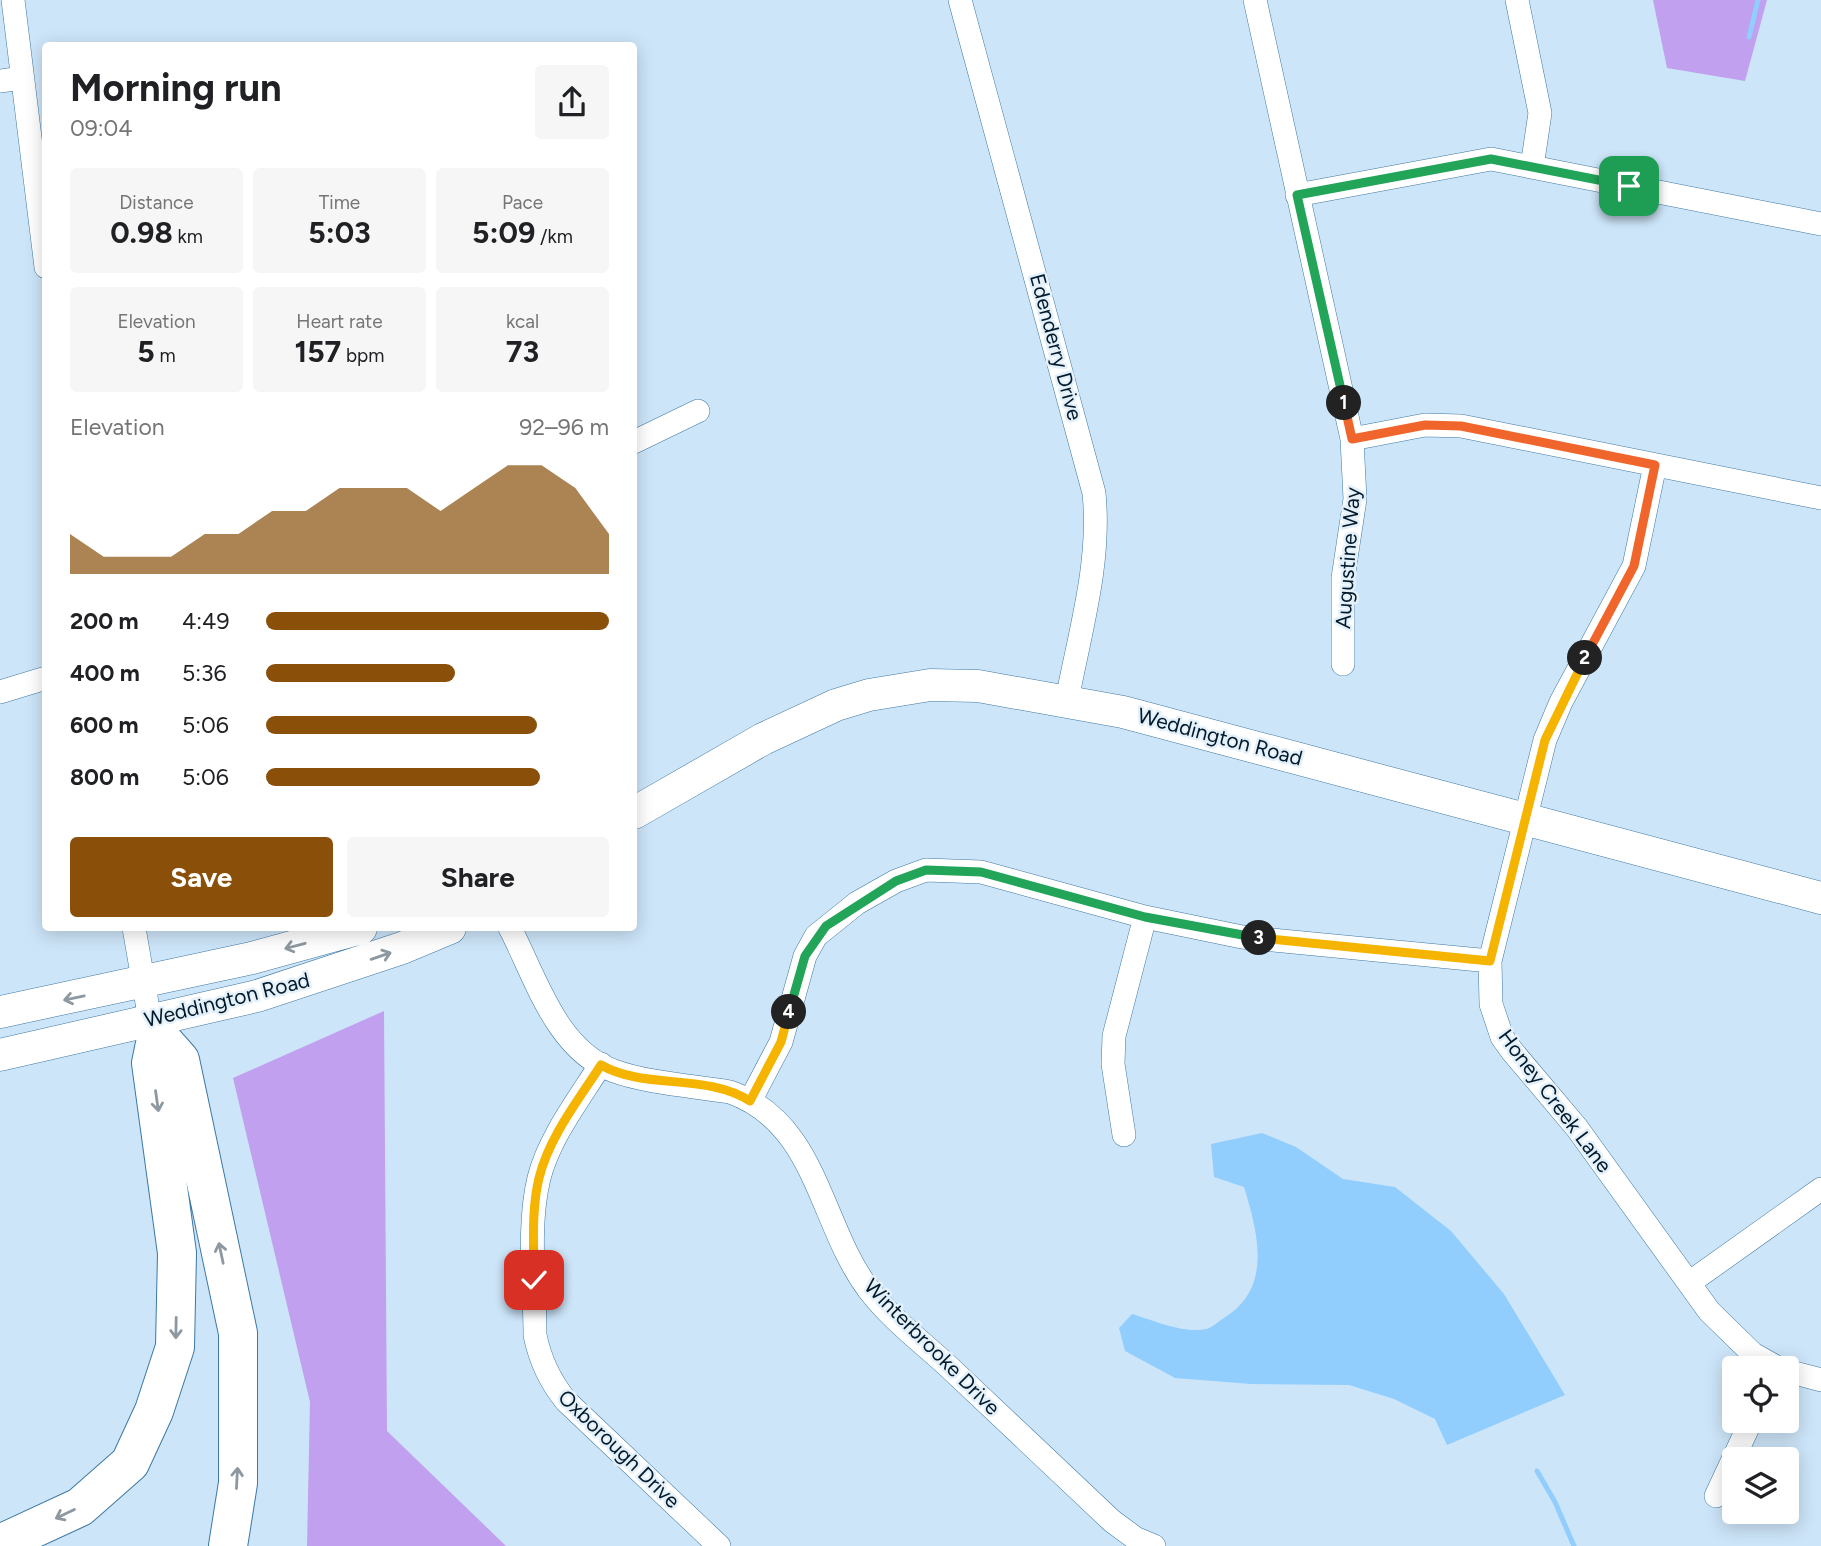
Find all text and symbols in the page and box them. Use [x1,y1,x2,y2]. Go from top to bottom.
text: Morning run [70,65,282,111]
button: share [535,65,609,139]
text: 09:04 [70,114,133,142]
pin [1599,156,1659,216]
icon: arrive [1610,167,1648,205]
text: Distance [119,191,194,214]
text: Time [319,191,360,214]
text: Pace [502,191,543,214]
text: 0.98 [110,214,173,251]
text: 5:03 [308,214,371,251]
text: 5:09 [472,214,535,251]
text: km [173,225,203,248]
text: /km [535,225,573,248]
street label: Edenderry Drive [1025,271,1088,423]
text: Elevation [117,310,196,333]
text: Heart rate [296,310,383,333]
text: kcal [506,310,539,333]
text: 5 [137,333,155,370]
text: 157 [294,333,341,370]
text: 73 [506,333,539,370]
text: m [155,344,176,367]
text: bpm [341,344,385,367]
pin: 1 [1326,386,1362,420]
text: 1 [1339,391,1348,414]
text: Elevation [70,413,165,441]
text: 92–96 m [519,413,609,441]
street label: Augustine Way [1330,486,1365,630]
text: 200 m [70,607,139,635]
text: 4:49 [182,607,229,635]
pin: 2 [1568,640,1602,676]
text: 2 [1579,646,1590,669]
text: 400 m [70,659,140,687]
text: 5:36 [182,659,227,687]
street label: Weddington Road [1135,702,1305,771]
text: 600 m [70,711,139,739]
text: 5:06 [182,711,229,739]
text: 800 m [70,763,139,791]
text: 5:06 [182,763,229,791]
button: Save [70,837,333,917]
button: Share [347,837,609,917]
pin: 3 [1242,920,1276,956]
text: 3 [1253,926,1264,949]
one-way arrow [284,941,306,954]
one-way arrow [370,949,392,961]
street label: Weddington Road [142,967,312,1032]
one-way arrow [63,991,86,1005]
pin: 4 [772,995,806,1030]
text: 4 [782,1000,795,1023]
street label: Honey Creek Lane [1494,1024,1617,1177]
one-way arrow [150,1090,163,1112]
one-way arrow [213,1242,227,1265]
pin [504,1250,564,1310]
icon: check [515,1261,553,1299]
street label: Winterbrooke Drive [859,1273,1006,1420]
one-way arrow [169,1316,182,1339]
map controls [1722,1356,1799,1524]
button: locate [1722,1356,1799,1433]
street label: Oxborough Drive [553,1384,685,1513]
button: layers [1722,1447,1799,1524]
one-way arrow [231,1467,244,1490]
one-way arrow [55,1508,76,1522]

